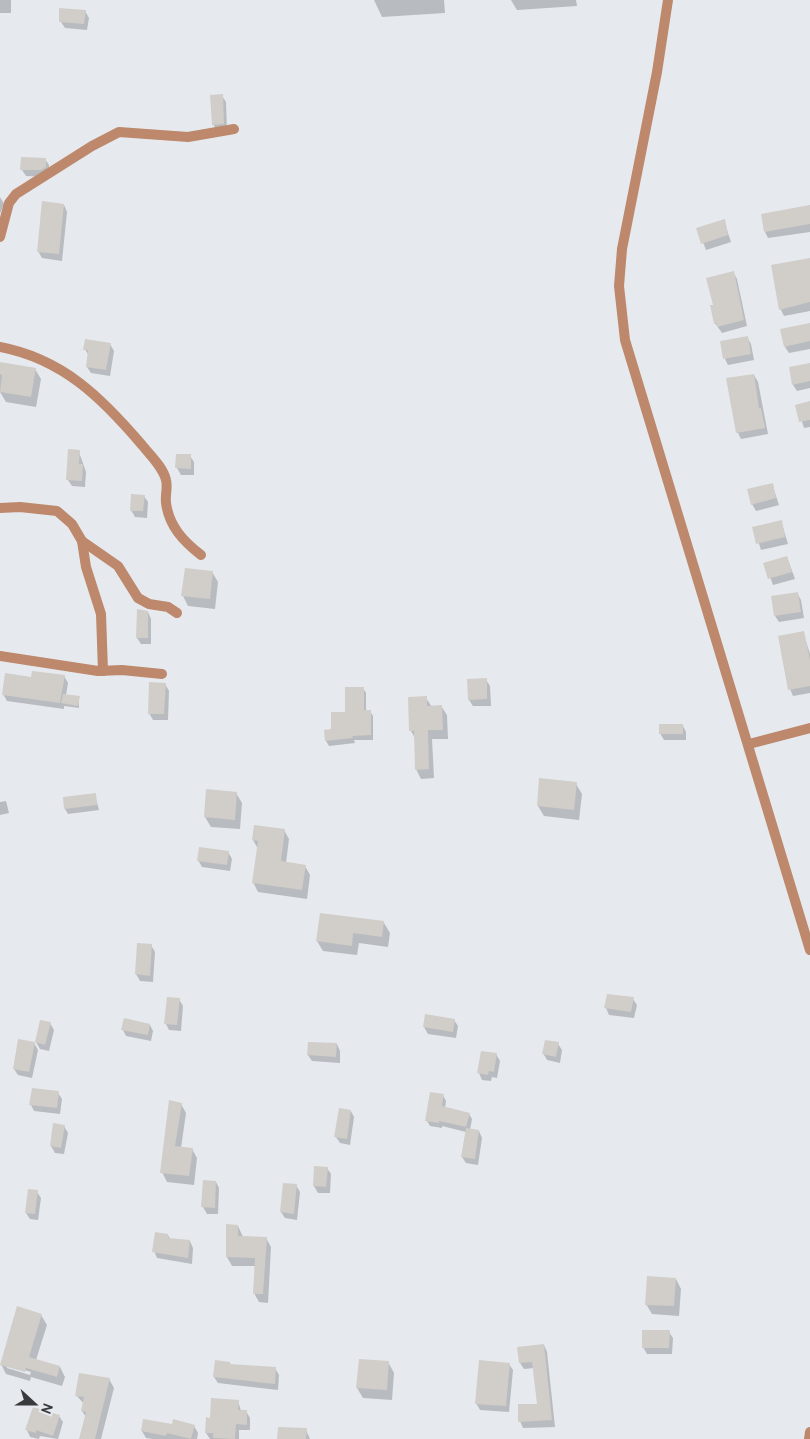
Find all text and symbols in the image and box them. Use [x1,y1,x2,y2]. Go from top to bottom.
north arrow [10,1379,60,1429]
text: N [36,1400,55,1416]

